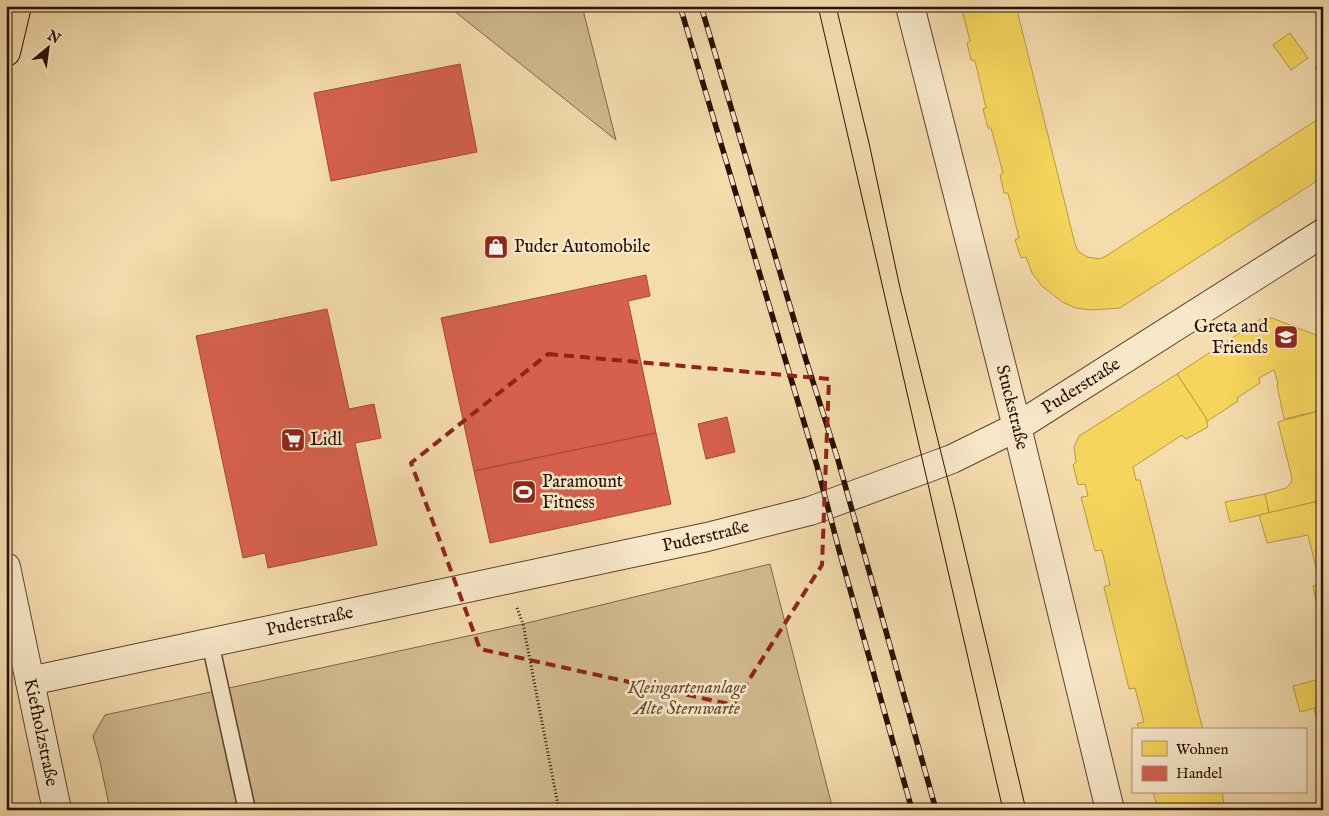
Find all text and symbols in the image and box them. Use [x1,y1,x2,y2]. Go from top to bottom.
north arrow [22,22,72,72]
text: N [43,26,63,48]
shop icon: Puder Automobile [483,234,509,260]
place label: Puder Automobile [514,236,650,259]
place label: Greta and Friends [1194,316,1268,360]
school or university icon: Greta and Friends [1273,324,1299,350]
street label: Puderstraße [1038,353,1125,420]
street label: Stuckstraße [990,362,1034,452]
supermarket icon: Lidl [280,427,306,453]
place label: Lidl [310,429,342,452]
place label: Paramount Fitness [542,471,623,515]
sports icon: Paramount Fitness [511,479,537,505]
street label: Puderstraße [660,515,752,558]
street label: Puderstraße [264,601,356,642]
street label: Kiefholzstraße [18,676,63,788]
park label: Kleingartenanlage Alte Sternwarte [627,677,746,721]
legend [1132,728,1306,794]
text: Wohnen [1176,740,1228,759]
text: Handel [1176,764,1223,783]

